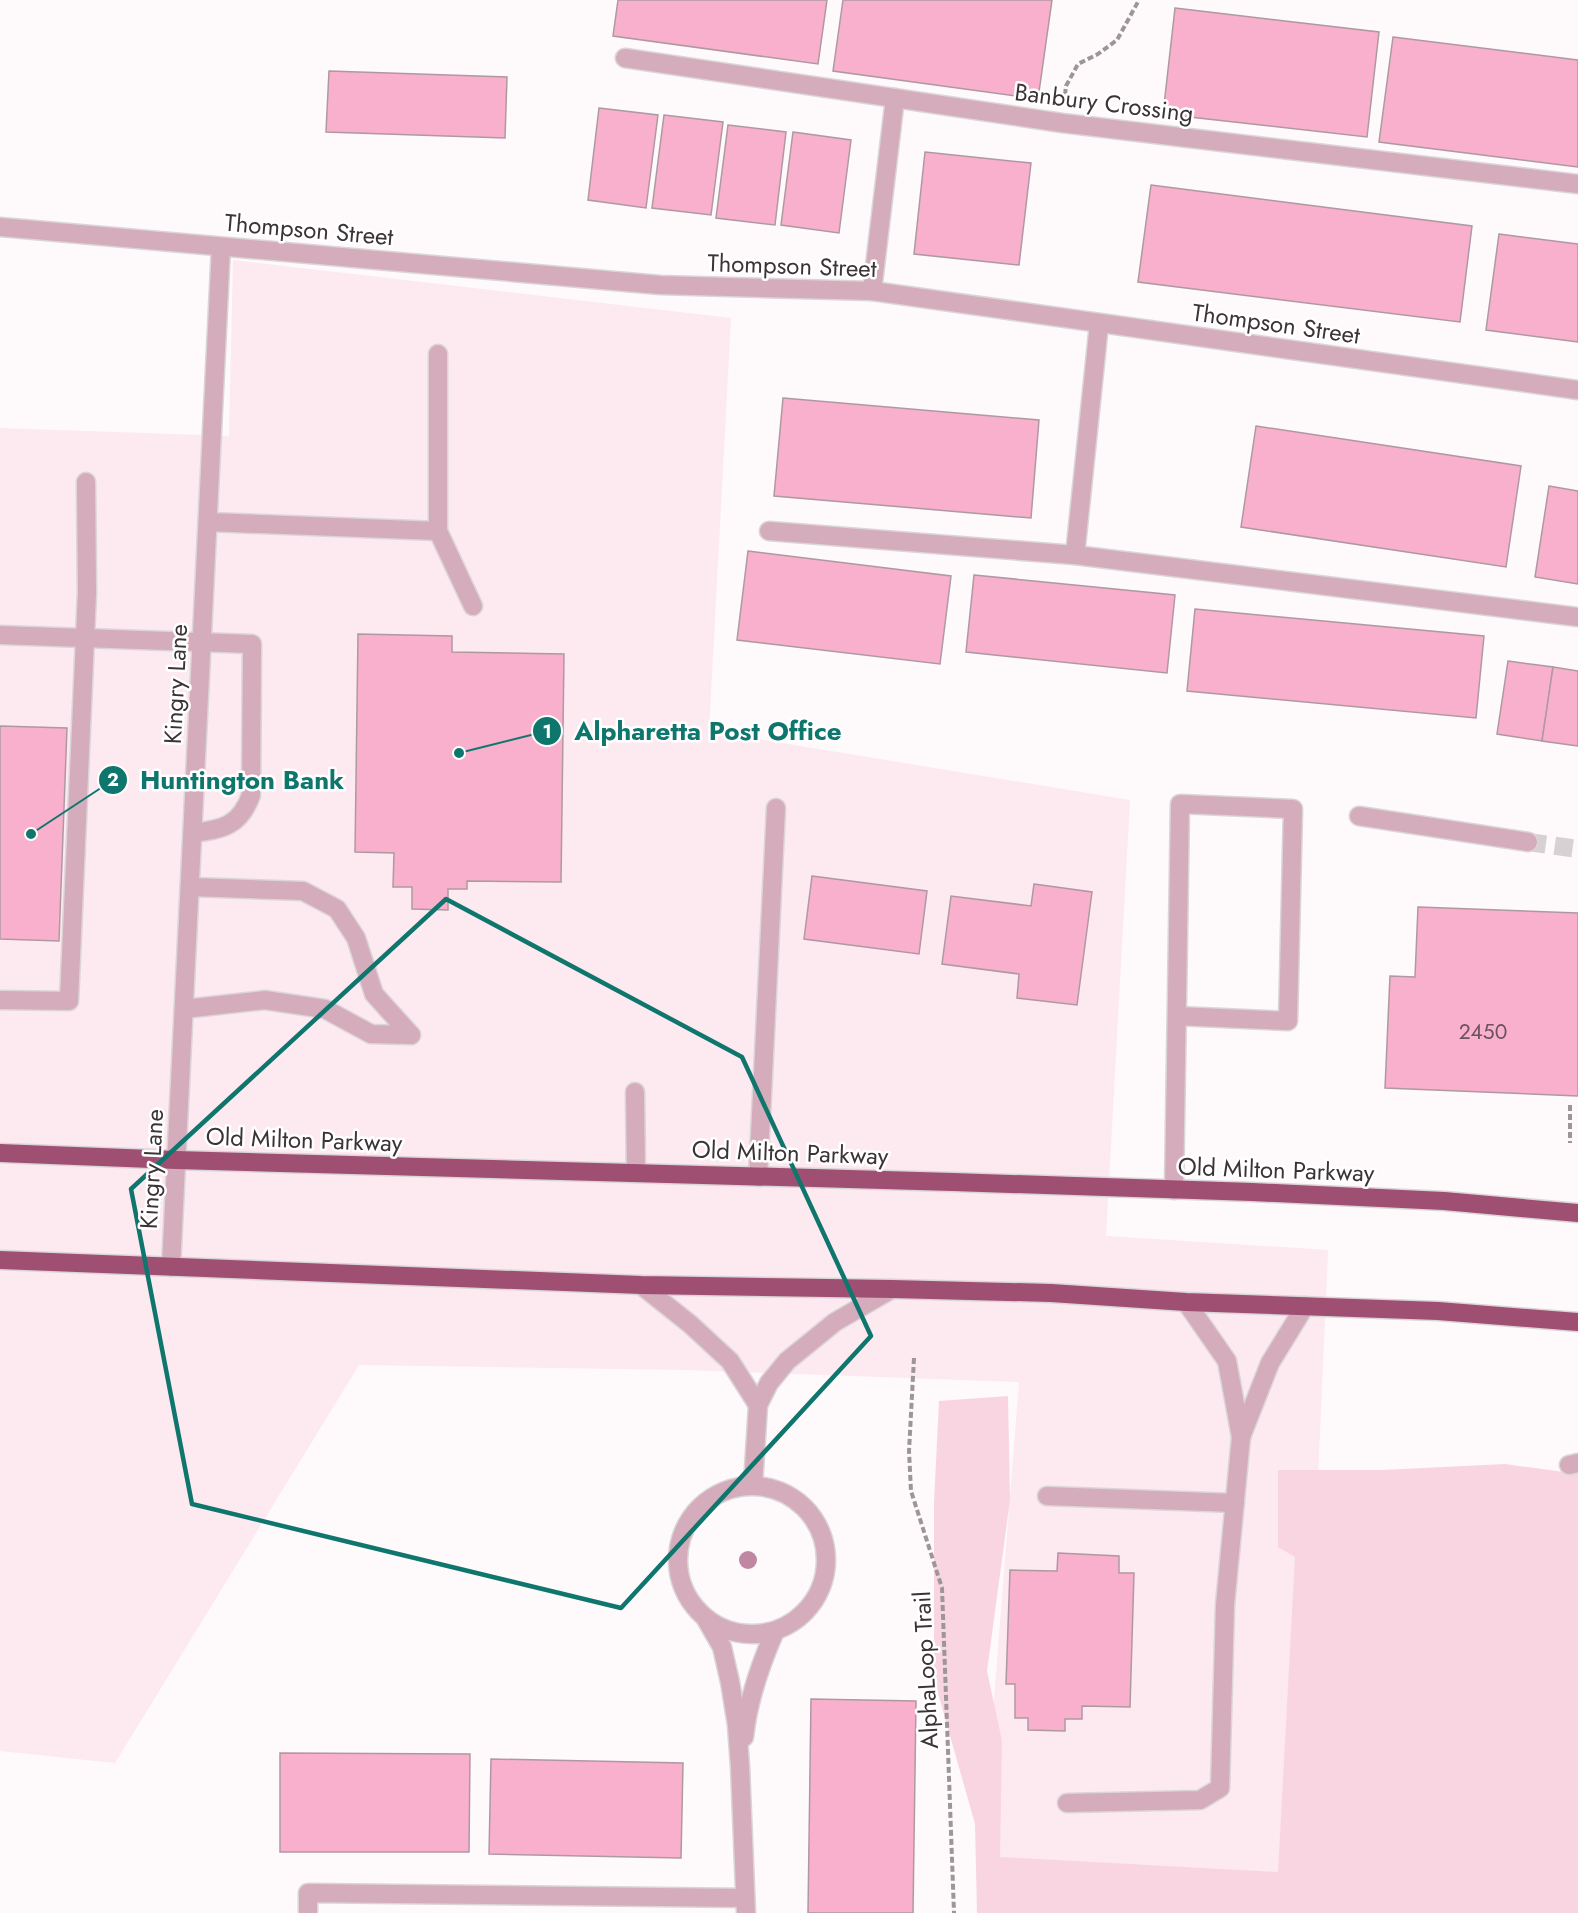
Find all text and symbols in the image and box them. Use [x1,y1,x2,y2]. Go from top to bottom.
street label: Banbury Crossing [1013,74,1195,131]
street label: Thompson Street [223,205,395,254]
street label: Thompson Street [707,245,877,286]
street label: Thompson Street [1190,294,1362,353]
street label: Kingry Lane [155,623,196,745]
callout: Alpharetta Post Office [532,709,853,753]
text: Alpharetta Post Office [573,712,842,750]
text: 1 [542,719,552,745]
callout: Huntington Bank [98,758,356,802]
text: Huntington Bank [140,761,344,799]
text: 2 [107,767,119,793]
house number: 2450 [1459,1017,1507,1047]
street label: Kingry Lane [131,1108,172,1230]
street label: Old Milton Parkway [205,1119,403,1160]
street label: Old Milton Parkway [691,1132,889,1173]
street label: Old Milton Parkway [1177,1149,1375,1190]
street label: AlphaLoop Trail [904,1590,947,1750]

